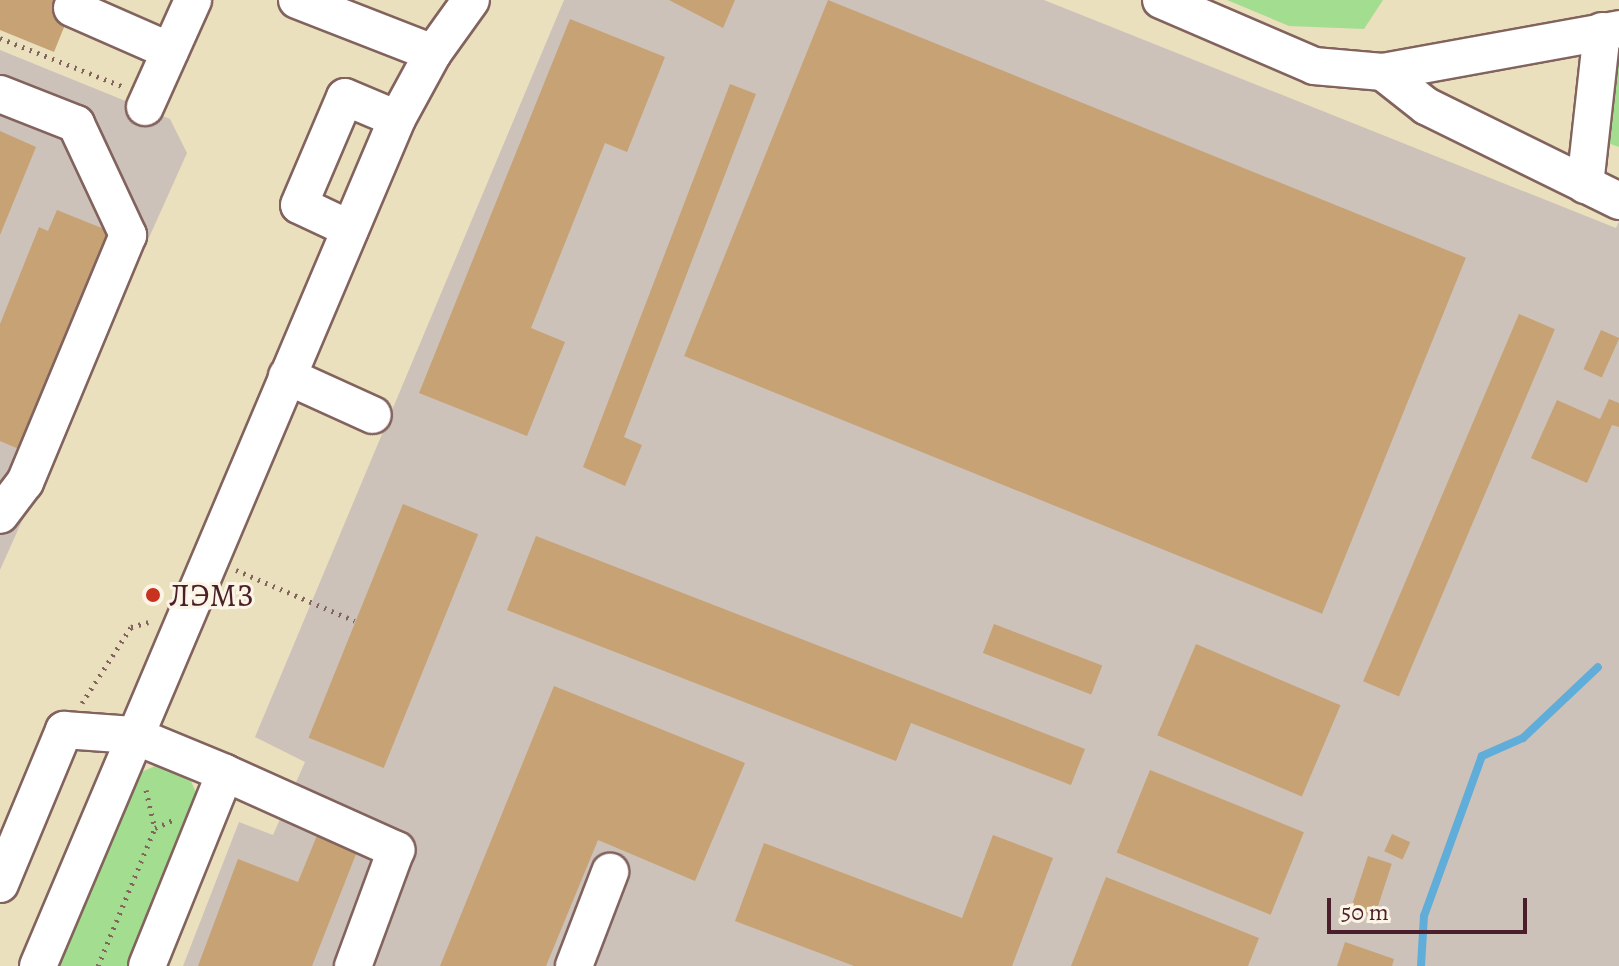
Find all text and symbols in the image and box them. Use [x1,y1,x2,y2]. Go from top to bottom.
place label: ЛЭМЗ [169,576,254,614]
marker: ЛЭМЗ [144,586,162,604]
scale bar [1331,882,1531,932]
text: 50 m [1341,896,1389,928]

